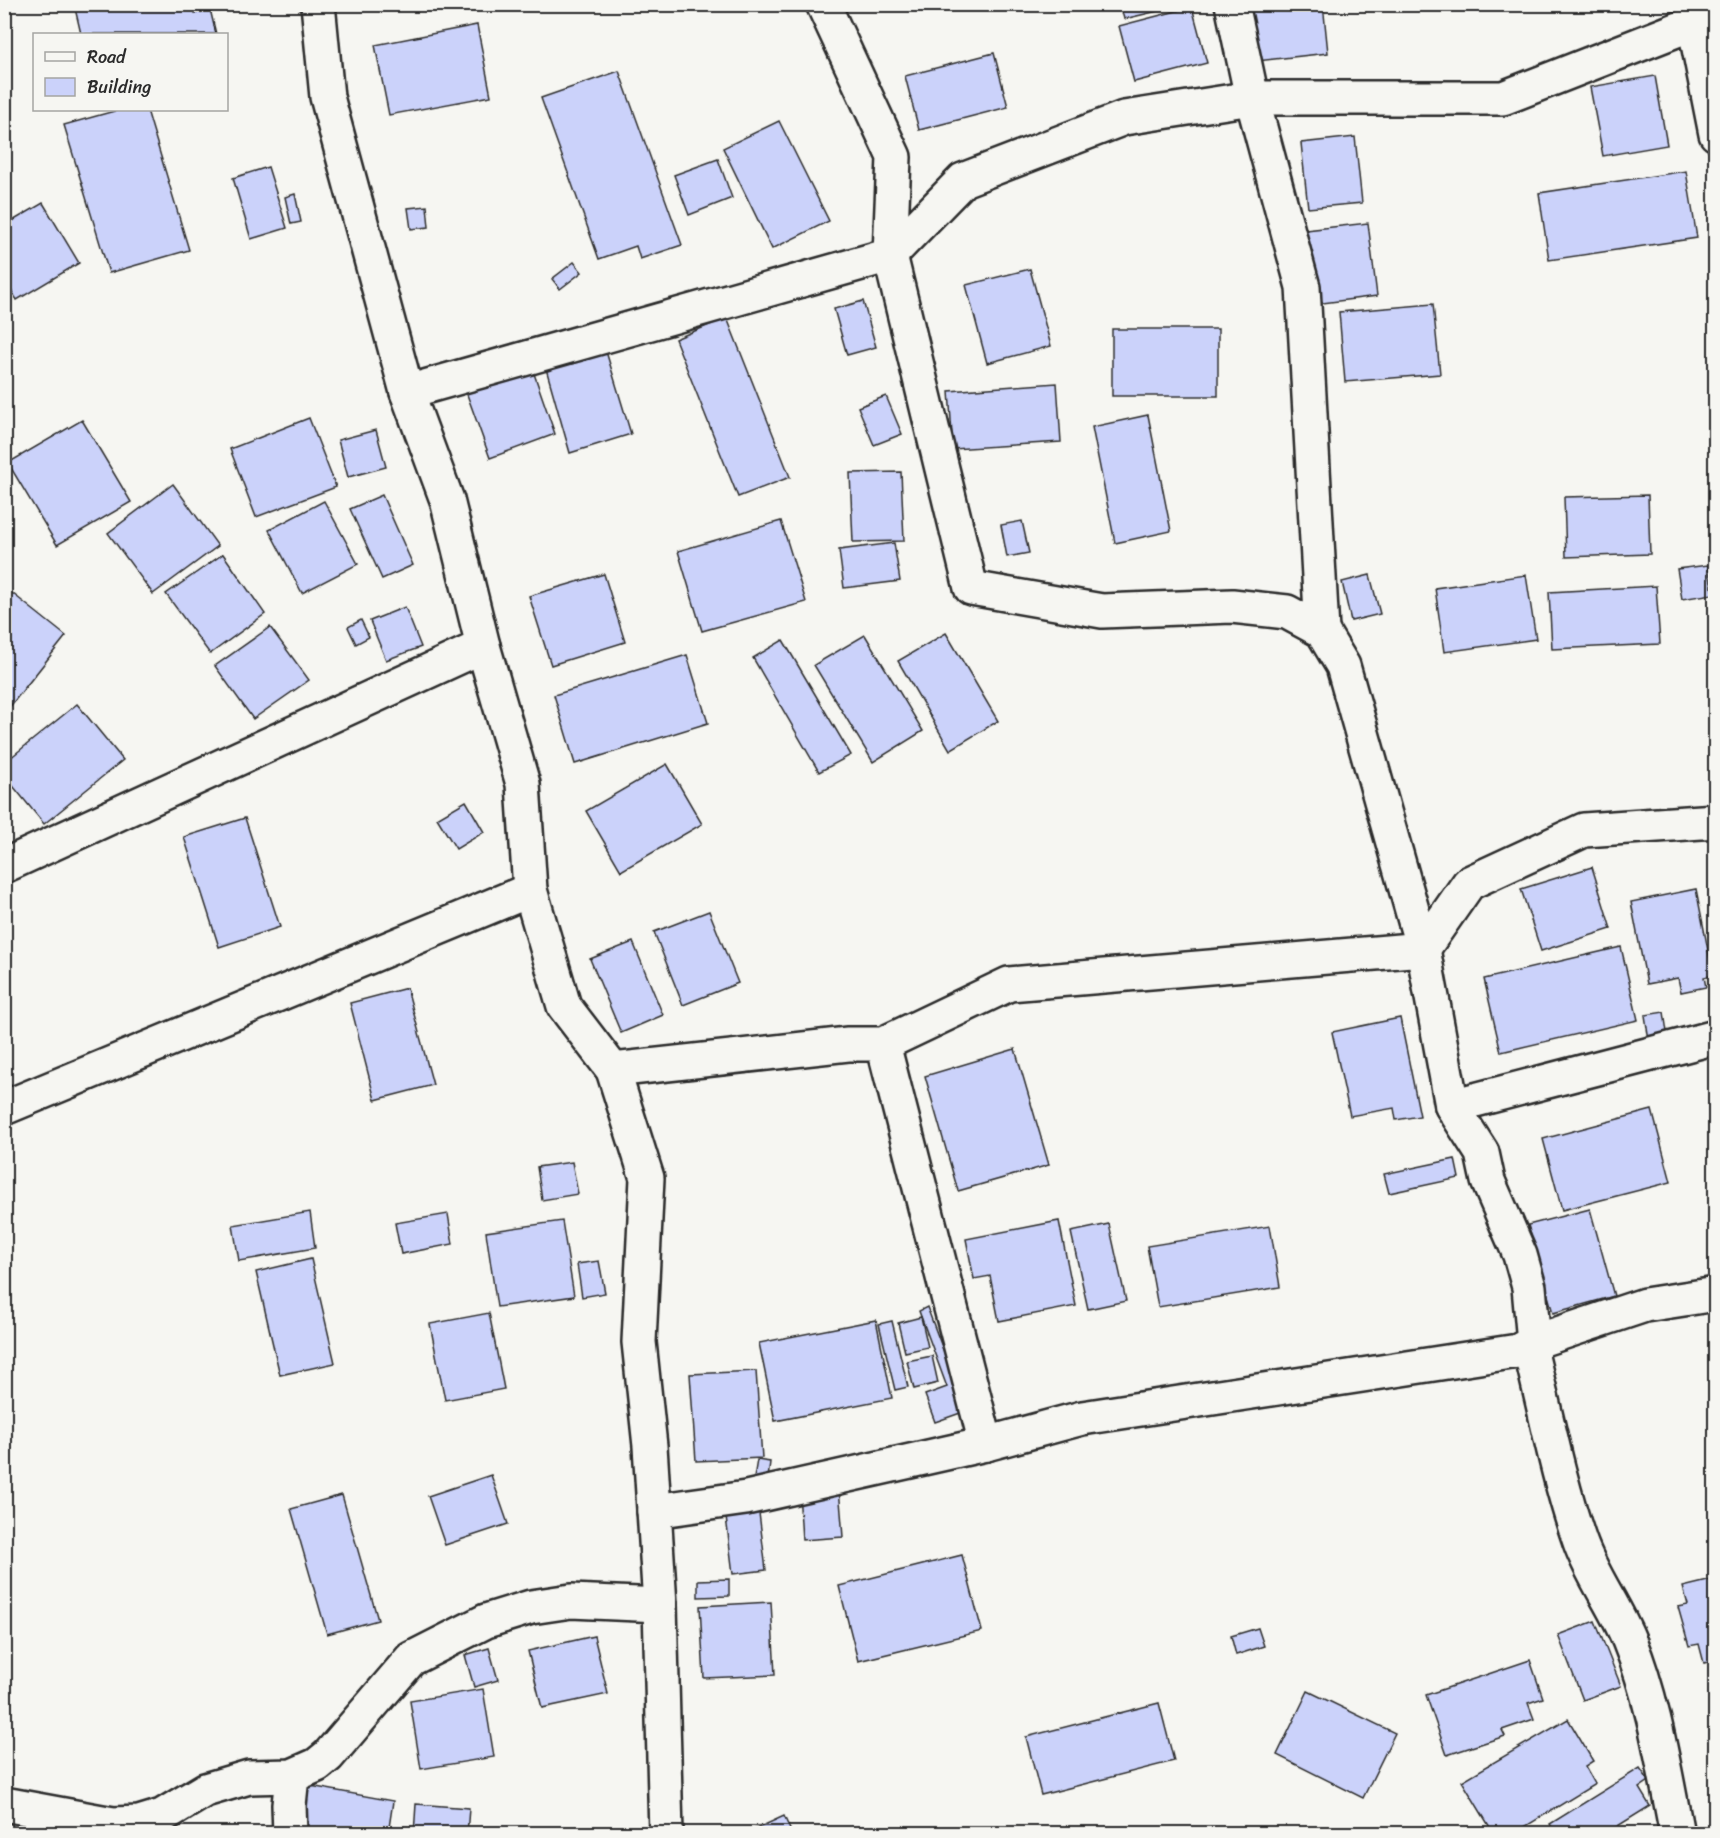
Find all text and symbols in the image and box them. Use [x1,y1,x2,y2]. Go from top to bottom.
legend [33,33,228,111]
text: Road [87,41,127,73]
text: Building [87,71,151,103]

